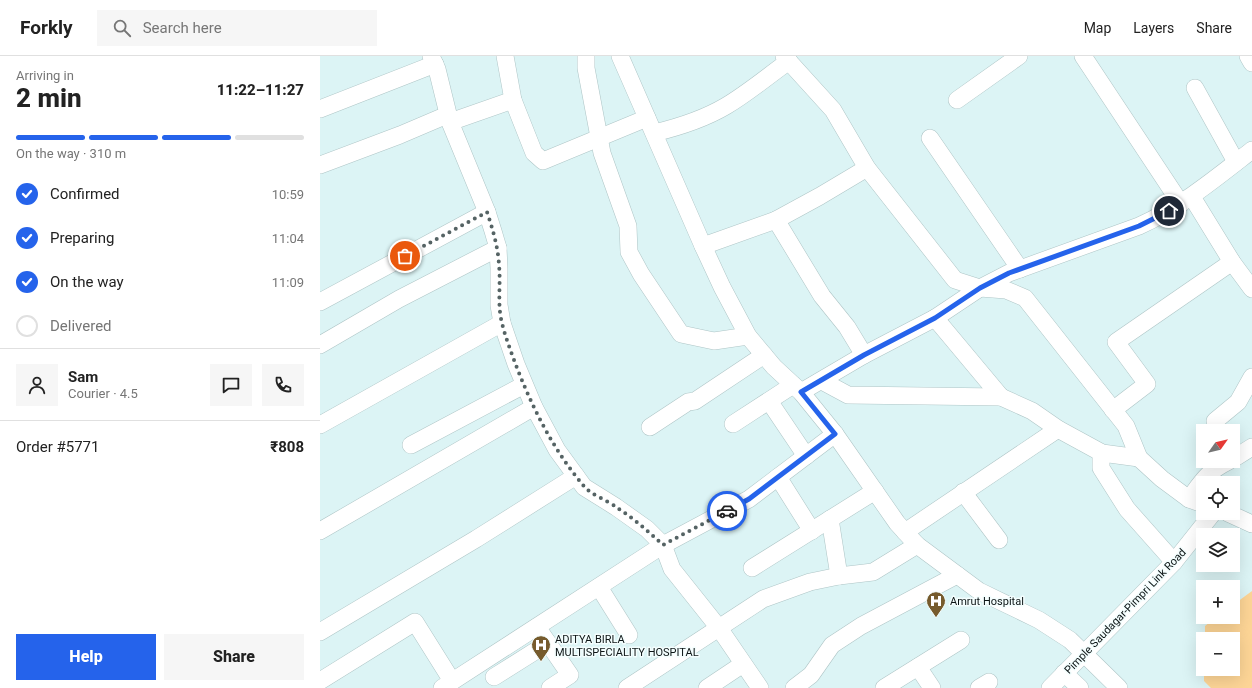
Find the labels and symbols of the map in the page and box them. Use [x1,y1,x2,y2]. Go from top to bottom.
pin [1152,194,1186,228]
pin [388,239,422,273]
north arrow [1196,424,1240,468]
courier [707,491,747,531]
street label: Pimple Saudagar-Pimpri Link Road [1062,546,1189,677]
hospital icon: Amrut Hospital [925,590,947,618]
place label: Amrut Hospital [950,595,1024,608]
place label: ADITYA BIRLA MULTISPECIALITY HOSPITAL [555,633,699,659]
hospital icon: ADITYA BIRLA MULTISPECIALITY HOSPITAL [530,634,552,662]

